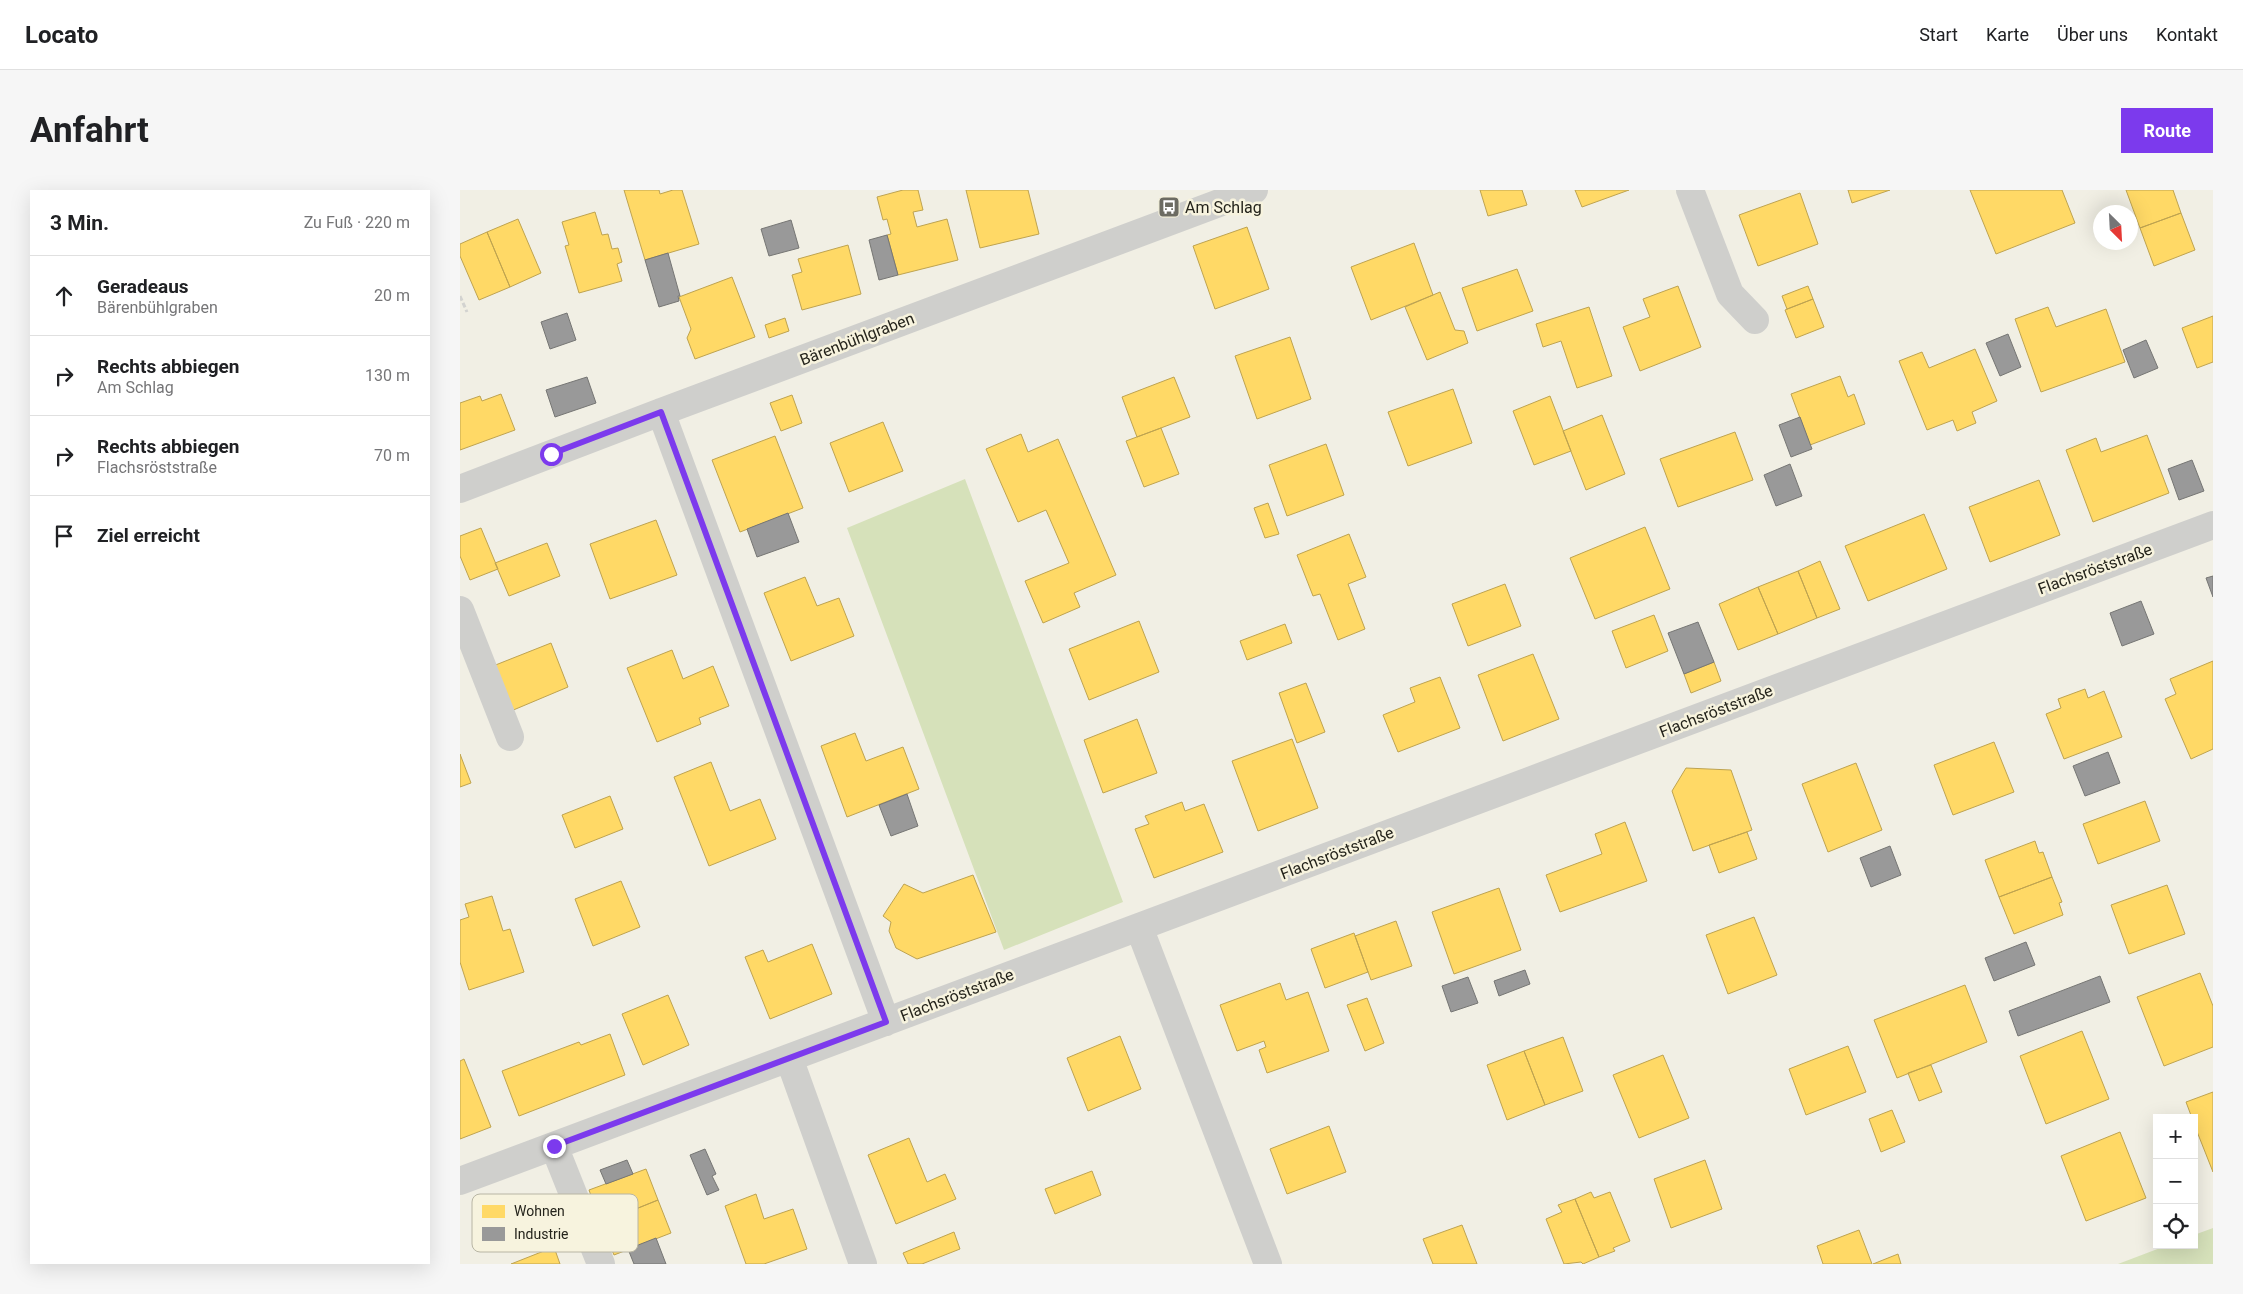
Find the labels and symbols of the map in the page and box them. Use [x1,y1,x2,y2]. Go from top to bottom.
bus stop icon: Am Schlag [1157,195,1181,219]
place label: Am Schlag [1185,198,1262,217]
north arrow [2093,205,2138,250]
street label: Bärenbühlgraben [797,308,917,370]
route start [540,443,563,466]
street label: Flachsröststraße [2035,540,2155,598]
street label: Flachsröststraße [1657,681,1775,741]
street label: Flachsröststraße [1278,823,1396,883]
street label: Flachsröststraße [898,965,1016,1025]
route end [543,1135,566,1158]
legend [472,1194,638,1252]
text: Wohnen [514,1203,565,1219]
text: Industrie [514,1226,569,1242]

